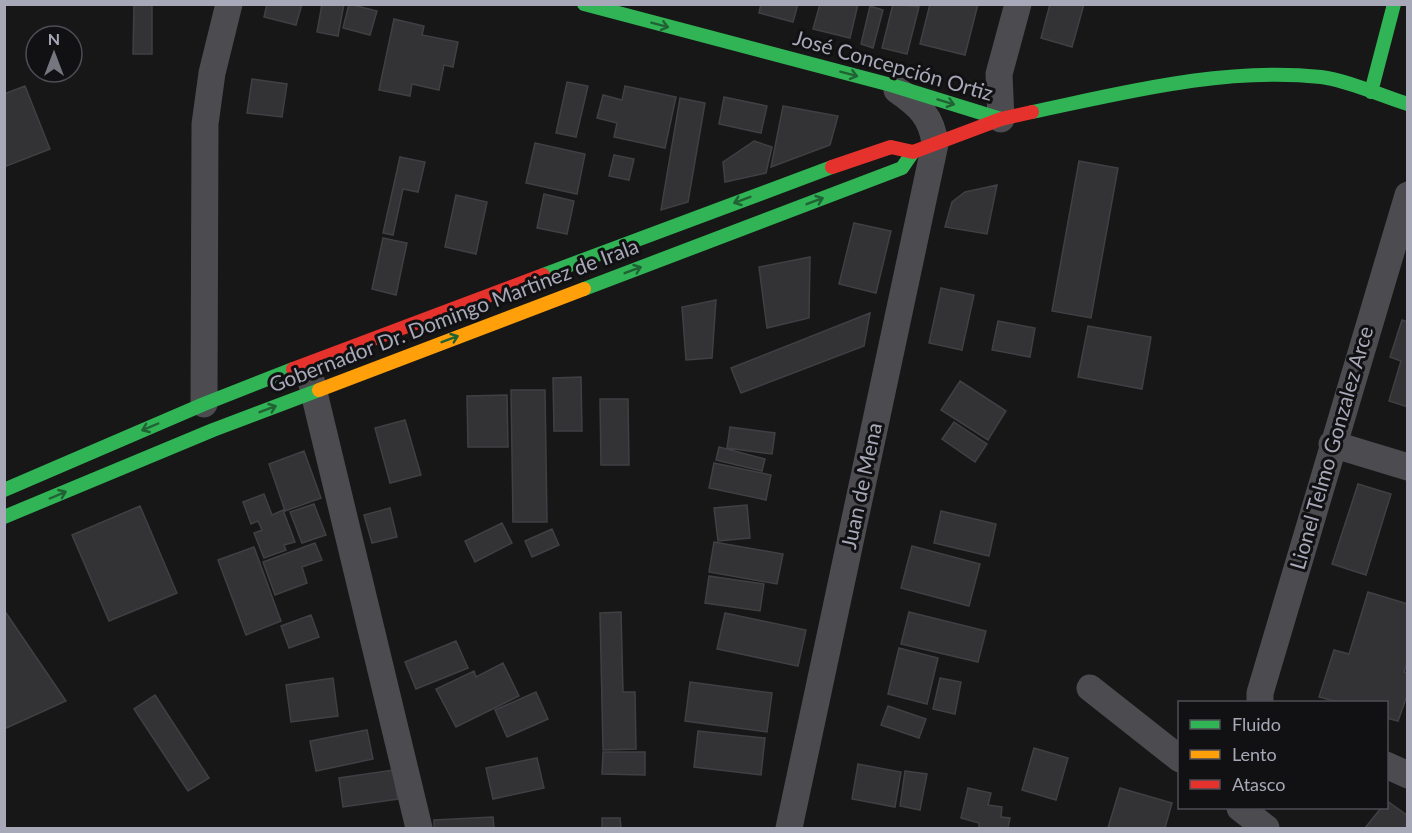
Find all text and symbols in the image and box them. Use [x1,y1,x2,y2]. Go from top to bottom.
one-way arrow [651,19,670,31]
north arrow [24,24,84,84]
street label: José Concepción Ortiz [791,24,996,105]
text: N [48,29,60,48]
one-way arrow [839,69,858,80]
one-way arrow [936,97,955,108]
one-way arrow [733,195,752,206]
one-way arrow [805,195,824,206]
street label: Gobernador Dr. Domingo Martinez de Irala [265,232,642,397]
one-way arrow [623,264,641,275]
street label: Lionel Telmo Gonzalez Arce [1284,323,1377,572]
one-way arrow [440,333,459,344]
one-way arrow [258,403,277,414]
street label: Juan de Mena [835,420,886,551]
one-way arrow [141,422,160,433]
one-way arrow [49,489,67,500]
legend [1178,701,1388,809]
text: Fluido [1232,713,1281,735]
text: Lento [1232,743,1277,765]
text: Atasco [1232,773,1285,795]

